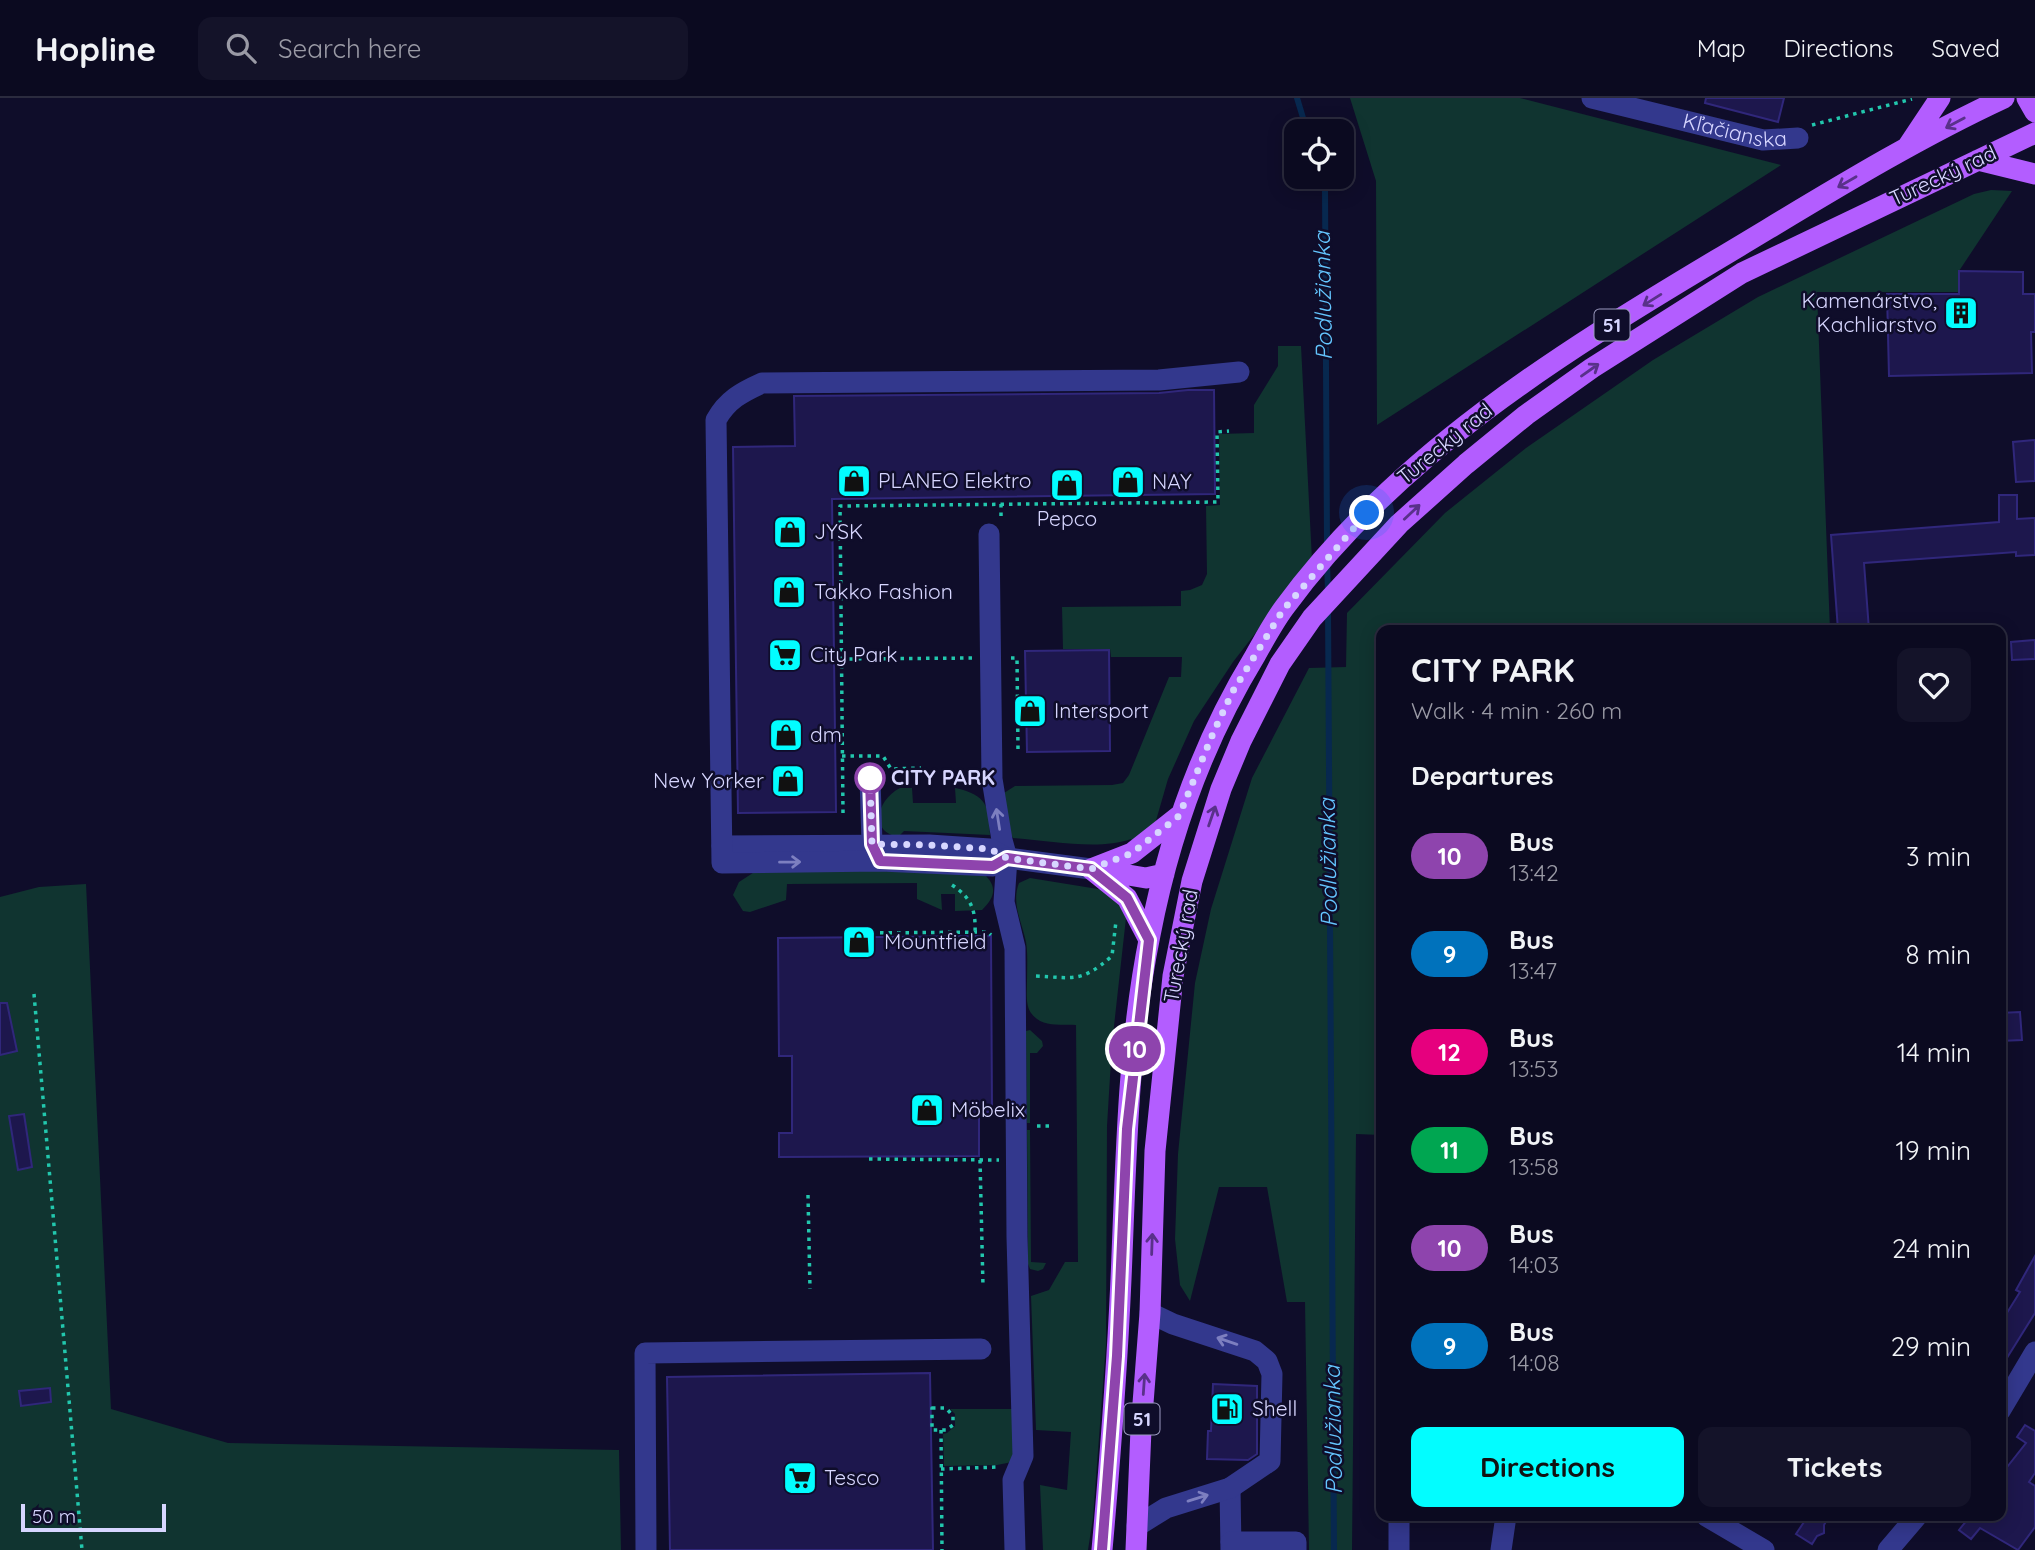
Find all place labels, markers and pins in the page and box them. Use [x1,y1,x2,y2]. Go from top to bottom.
place label: Kamenárstvo, Kachliarstvo [1801,287,1937,337]
building icon: Kamenárstvo, Kachliarstvo [1942,294,1980,332]
shop icon: PLANEO Elektro [835,462,873,500]
shop icon: NAY [1109,463,1147,501]
shop icon: Pepco [1048,466,1086,504]
place label: PLANEO Elektro [878,467,1031,493]
place label: NAY [1152,468,1192,494]
place label: Pepco [1037,505,1097,531]
shop icon: JYSK [771,513,809,551]
place label: JYSK [814,518,863,544]
shop icon: Takko Fashion [770,573,808,611]
place label: Takko Fashion [814,578,953,604]
supermarket icon: City Park [766,636,804,674]
place label: City Park [810,641,897,667]
shop icon: Intersport [1011,692,1049,730]
place label: Intersport [1054,697,1149,723]
shop icon: dm [767,716,805,754]
place label: dm [810,721,842,747]
shop icon: New Yorker [769,762,807,800]
marker: CITY PARK [855,763,885,793]
place label: CITY PARK [891,764,995,790]
place label: New Yorker [653,767,764,793]
shop icon: Mountfield [840,923,878,961]
place label: Mountfield [884,928,987,954]
shop icon: Möbelix [908,1091,946,1129]
place label: Möbelix [951,1096,1025,1122]
fuel station icon: Shell [1208,1390,1246,1428]
place label: Shell [1252,1395,1297,1421]
supermarket icon: Tesco [781,1459,819,1497]
place label: Tesco [824,1464,879,1490]

